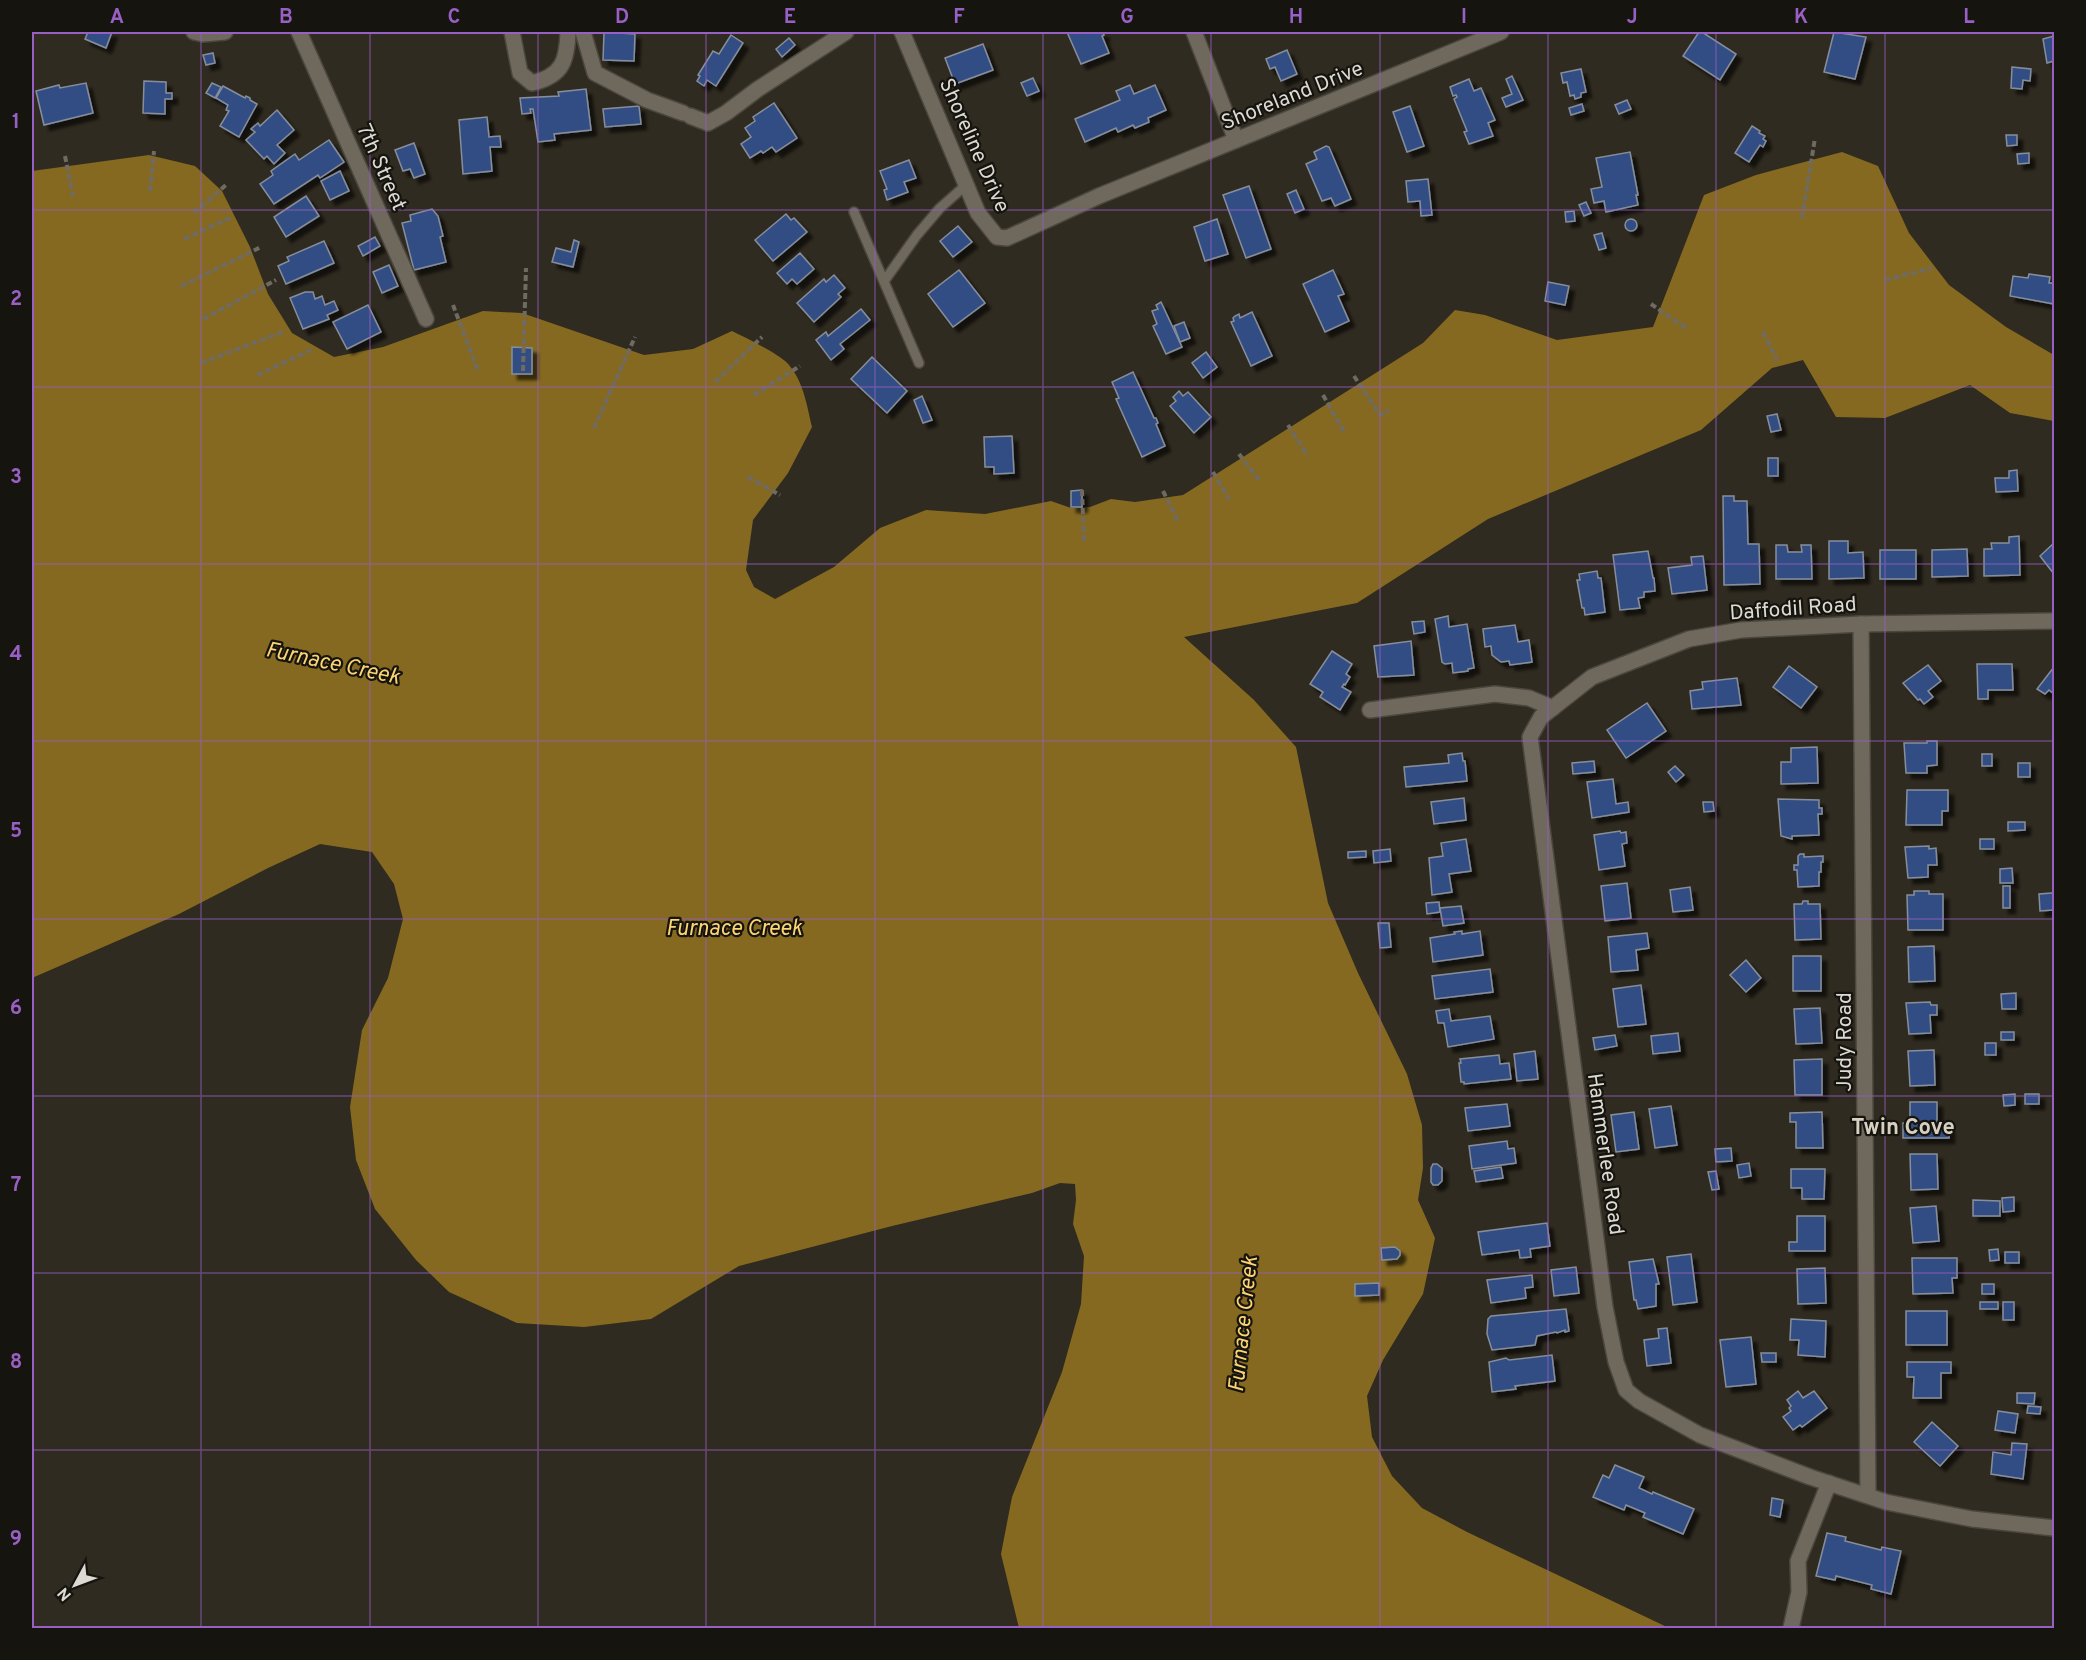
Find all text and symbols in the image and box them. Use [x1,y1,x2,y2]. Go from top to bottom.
text: A [110,5,124,31]
text: B [279,5,293,31]
text: C [448,5,460,31]
text: D [615,5,629,31]
text: E [784,5,796,31]
text: F [953,5,965,31]
text: G [1120,5,1134,31]
text: H [1289,5,1303,31]
text: I [1461,5,1467,31]
text: J [1626,5,1638,31]
text: K [1794,5,1808,31]
text: L [1963,5,1975,31]
street label: Shoreland Drive [1218,56,1367,137]
street label: Shoreline Drive [932,74,1015,217]
text: 1 [12,110,20,136]
street label: 7th Street [350,120,412,215]
text: 2 [10,287,22,313]
text: 3 [10,465,22,491]
street label: Daffodil Road [1729,592,1858,627]
water label: Furnace Creek [263,637,403,692]
text: 4 [10,642,22,668]
text: 5 [10,819,22,845]
water label: Furnace Creek [666,916,803,943]
street label: Judy Road [1832,992,1859,1092]
text: 6 [10,996,22,1022]
street label: Hammerlee Road [1580,1072,1629,1237]
district label: Twin Cove [1851,1115,1955,1142]
text: 7 [11,1173,21,1199]
water label: Furnace Creek [1224,1254,1265,1393]
text: 8 [10,1350,22,1376]
text: 9 [10,1527,22,1553]
north arrow [45,1555,105,1615]
text: N [54,1583,77,1604]

